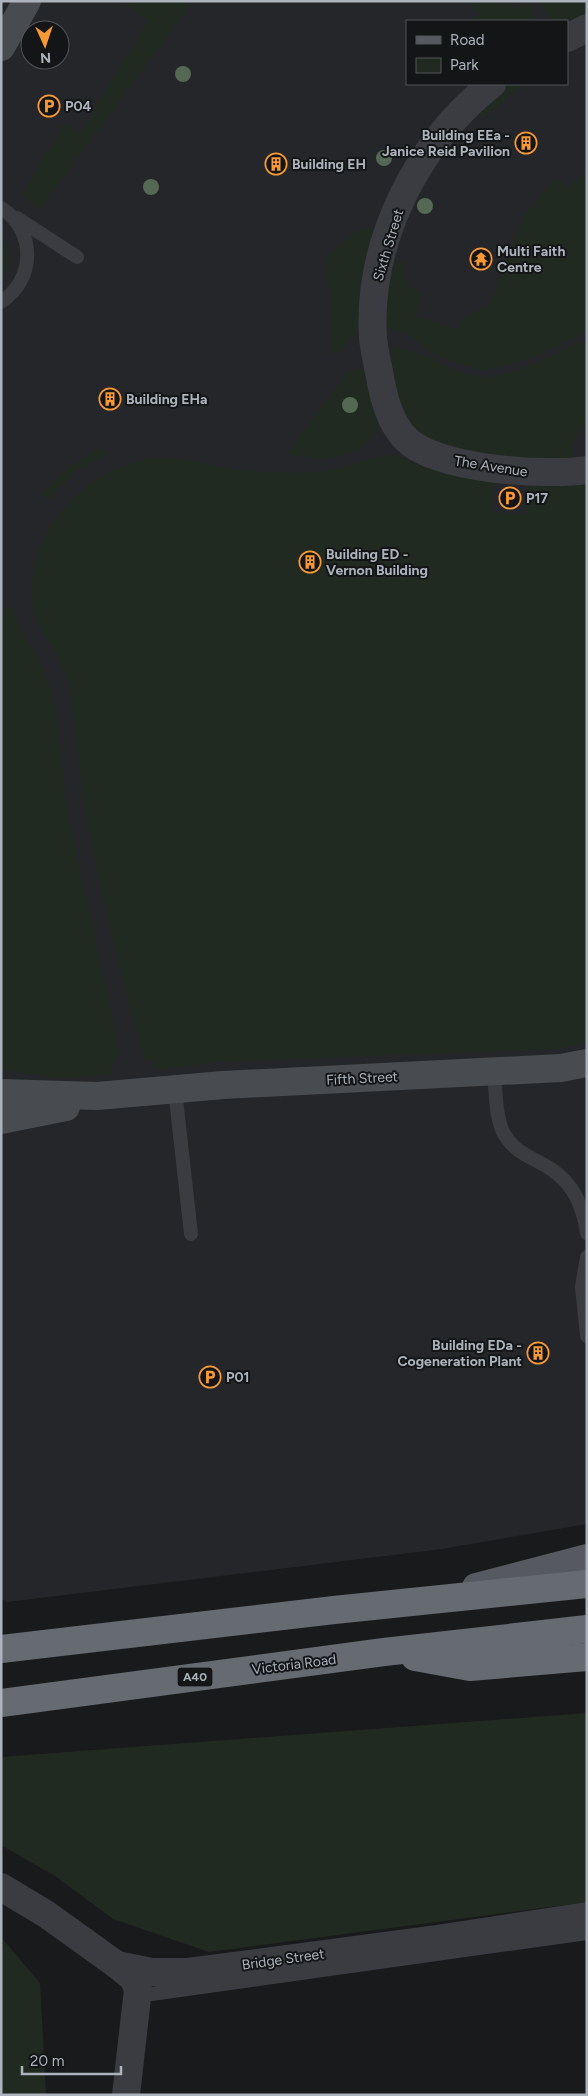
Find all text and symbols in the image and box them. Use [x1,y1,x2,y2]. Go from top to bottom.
north arrow [20,20,70,70]
legend [406,20,568,85]
text: Road [450,31,485,49]
text: N [40,49,52,66]
text: Park [450,56,479,74]
parking icon: P04 [37,94,61,118]
place label: P04 [65,98,92,115]
place label: Building EEa - Janice Reid Pavilion [382,127,510,160]
building icon: Building EEa - Janice Reid Pavilion [514,131,538,155]
building icon: Building EH [264,152,288,176]
place label: Building EH [292,156,366,173]
street label: Sixth Street [369,207,407,283]
place label: Multi Faith Centre [497,243,565,276]
temple icon: Multi Faith Centre [469,247,493,271]
building icon: Building EHa [98,387,122,411]
place label: Building EHa [126,391,208,408]
street label: The Avenue [453,452,529,481]
parking icon: P17 [498,486,522,510]
place label: P17 [526,490,548,507]
place label: Building ED - Vernon Building [326,546,428,579]
building icon: Building ED - Vernon Building [298,550,322,574]
street label: Fifth Street [326,1068,398,1089]
place label: Building EDa - Cogeneration Plant [397,1337,522,1370]
building icon: Building EDa - Cogeneration Plant [526,1341,550,1365]
parking icon: P01 [198,1365,222,1389]
place label: P01 [226,1369,249,1386]
street label: Victoria Road [251,1651,337,1678]
road number: A40 [178,1668,212,1686]
street label: Bridge Street [241,1945,325,1974]
scale bar [22,2044,121,2076]
text: 20 m [30,2052,64,2070]

